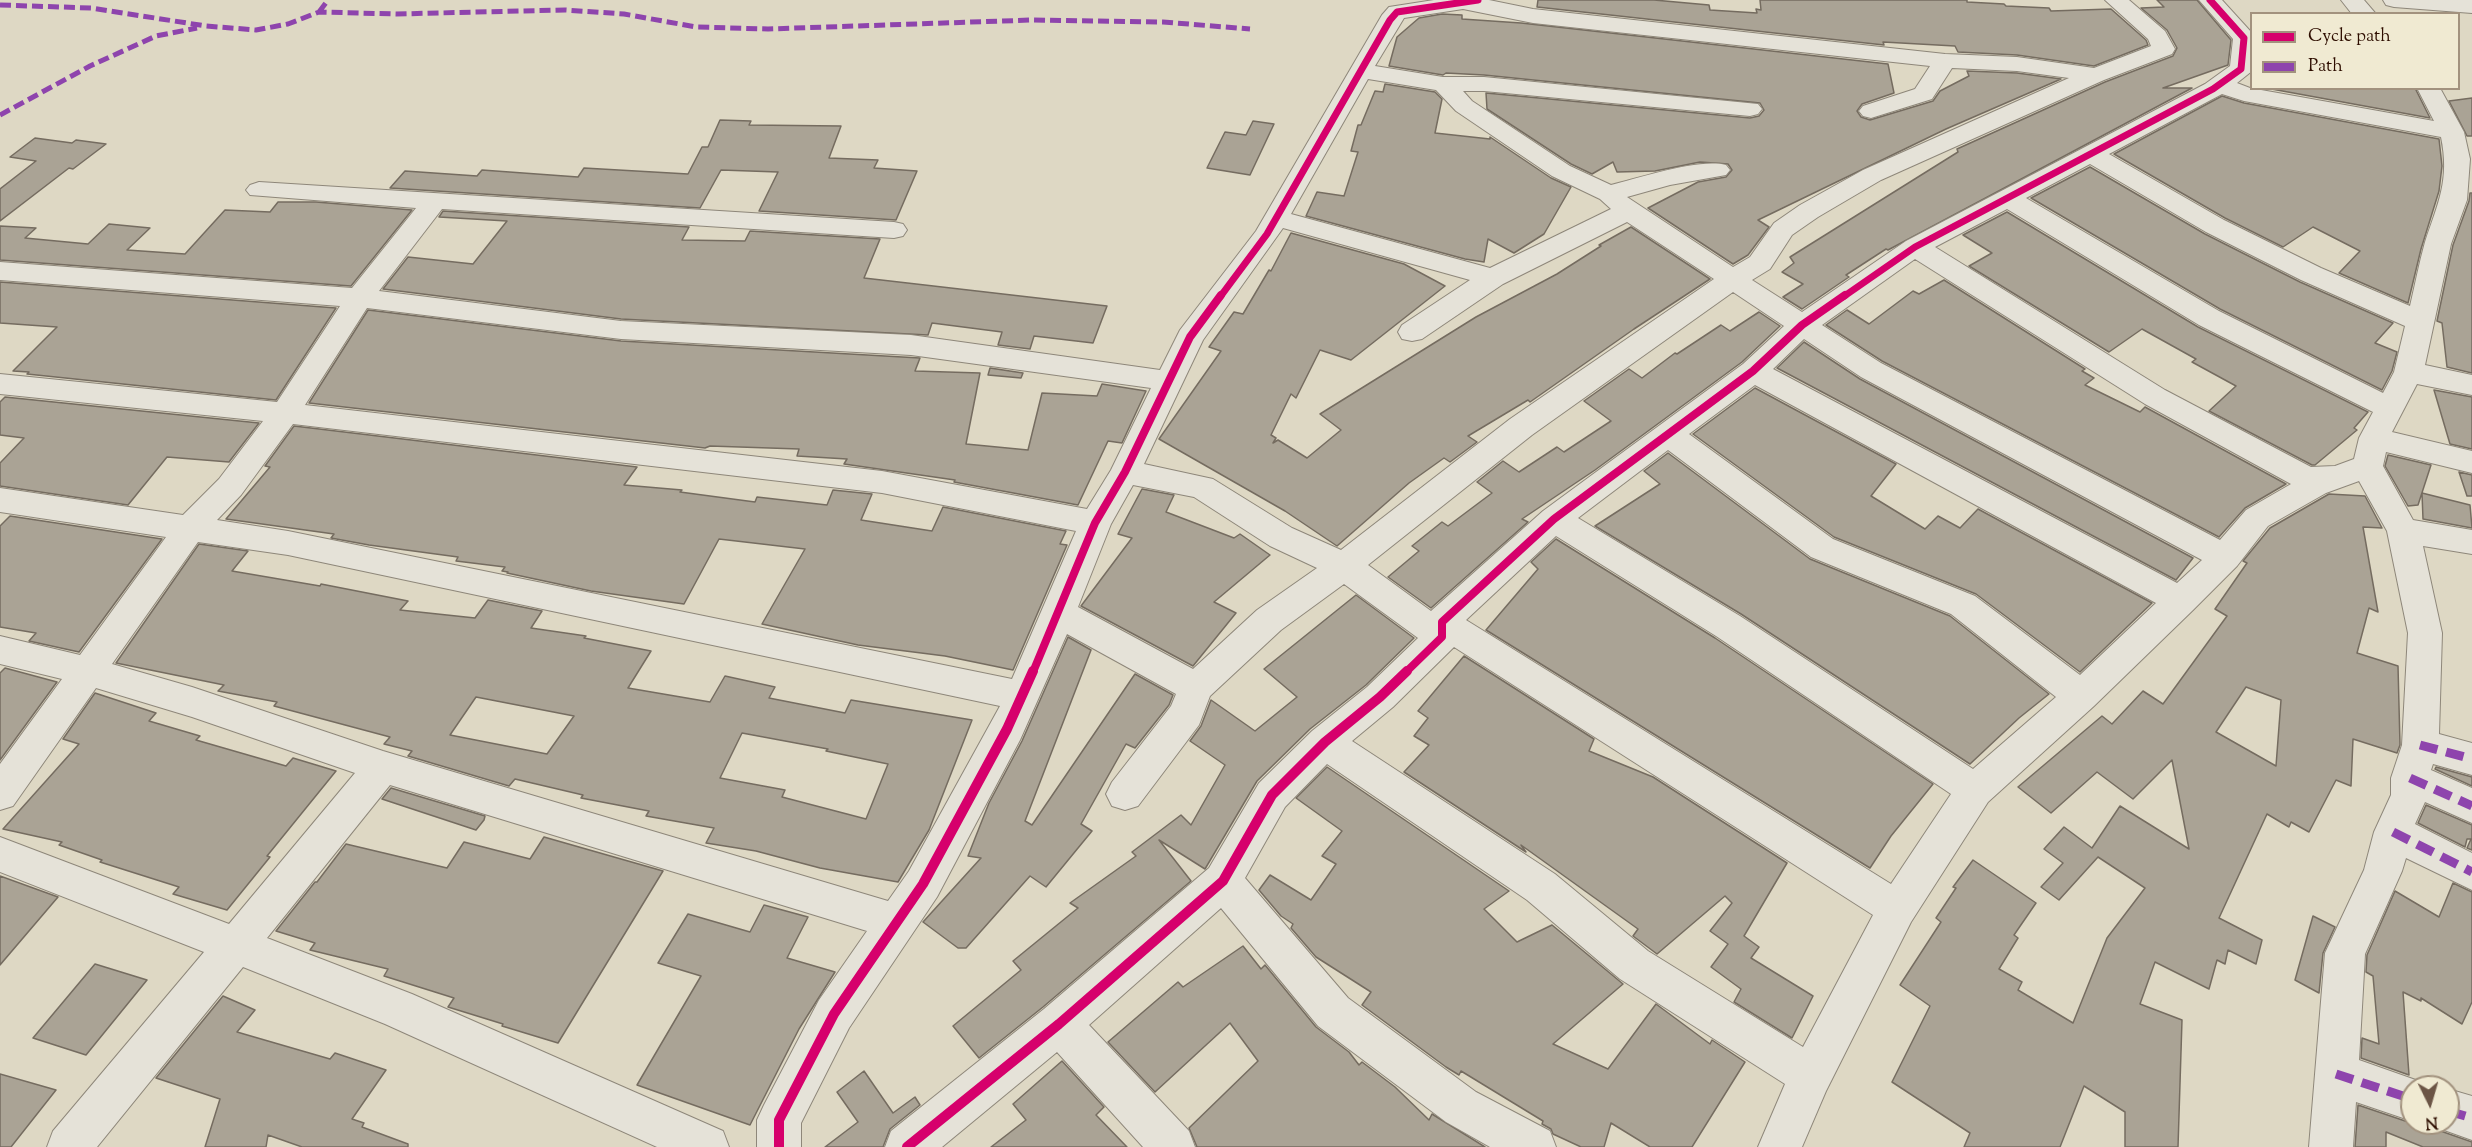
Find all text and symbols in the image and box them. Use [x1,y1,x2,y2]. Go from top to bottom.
legend [2250,12,2460,90]
text: Cycle path [2308,24,2391,50]
text: Path [2308,54,2343,80]
north arrow [2400,1075,2460,1135]
text: N [2424,1109,2439,1133]

